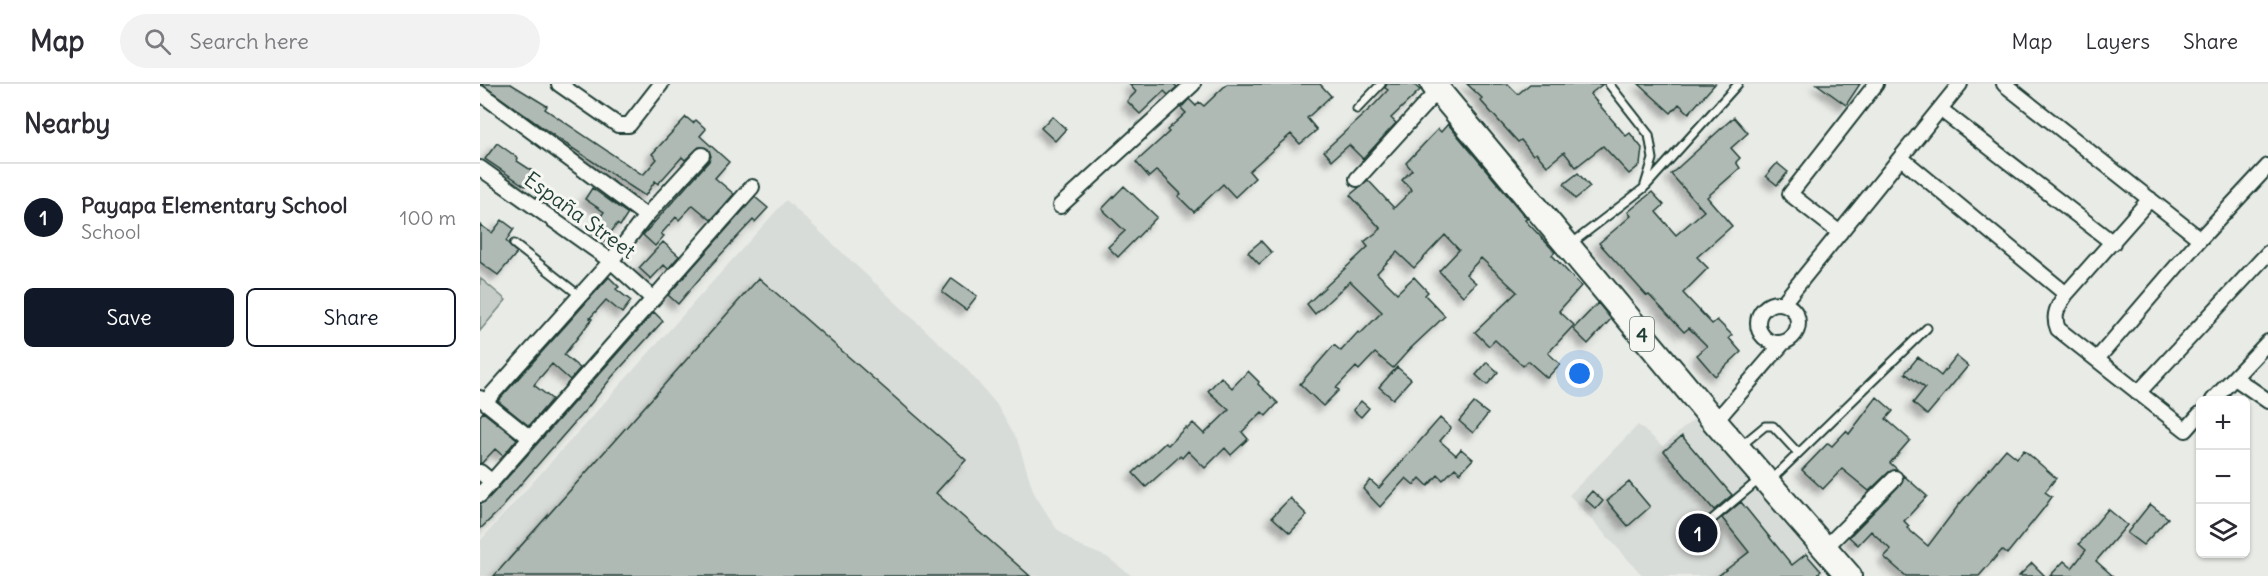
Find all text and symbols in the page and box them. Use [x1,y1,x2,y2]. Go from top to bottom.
search box [120,14,540,68]
text: Map [30,23,84,59]
icon: search [141,25,174,58]
text: Search here [189,27,309,55]
text: Map [2012,28,2052,55]
text: Layers [2085,28,2150,55]
text: Share [2183,28,2238,55]
text: Nearby [24,107,110,140]
street label: España Street [519,166,641,264]
text: Payapa Elementary School [81,191,347,219]
text: 1 [40,205,47,230]
text: 100 m [399,205,456,230]
text: School [81,219,141,244]
button: Save [24,288,234,347]
button: Share [246,288,456,347]
road number: 4 [1630,317,1654,351]
your location [1565,359,1594,388]
map controls [2196,396,2250,558]
button: + [2196,396,2250,450]
button: − [2196,450,2250,504]
button: layers [2196,504,2250,558]
pin: 1 [1678,510,1718,556]

